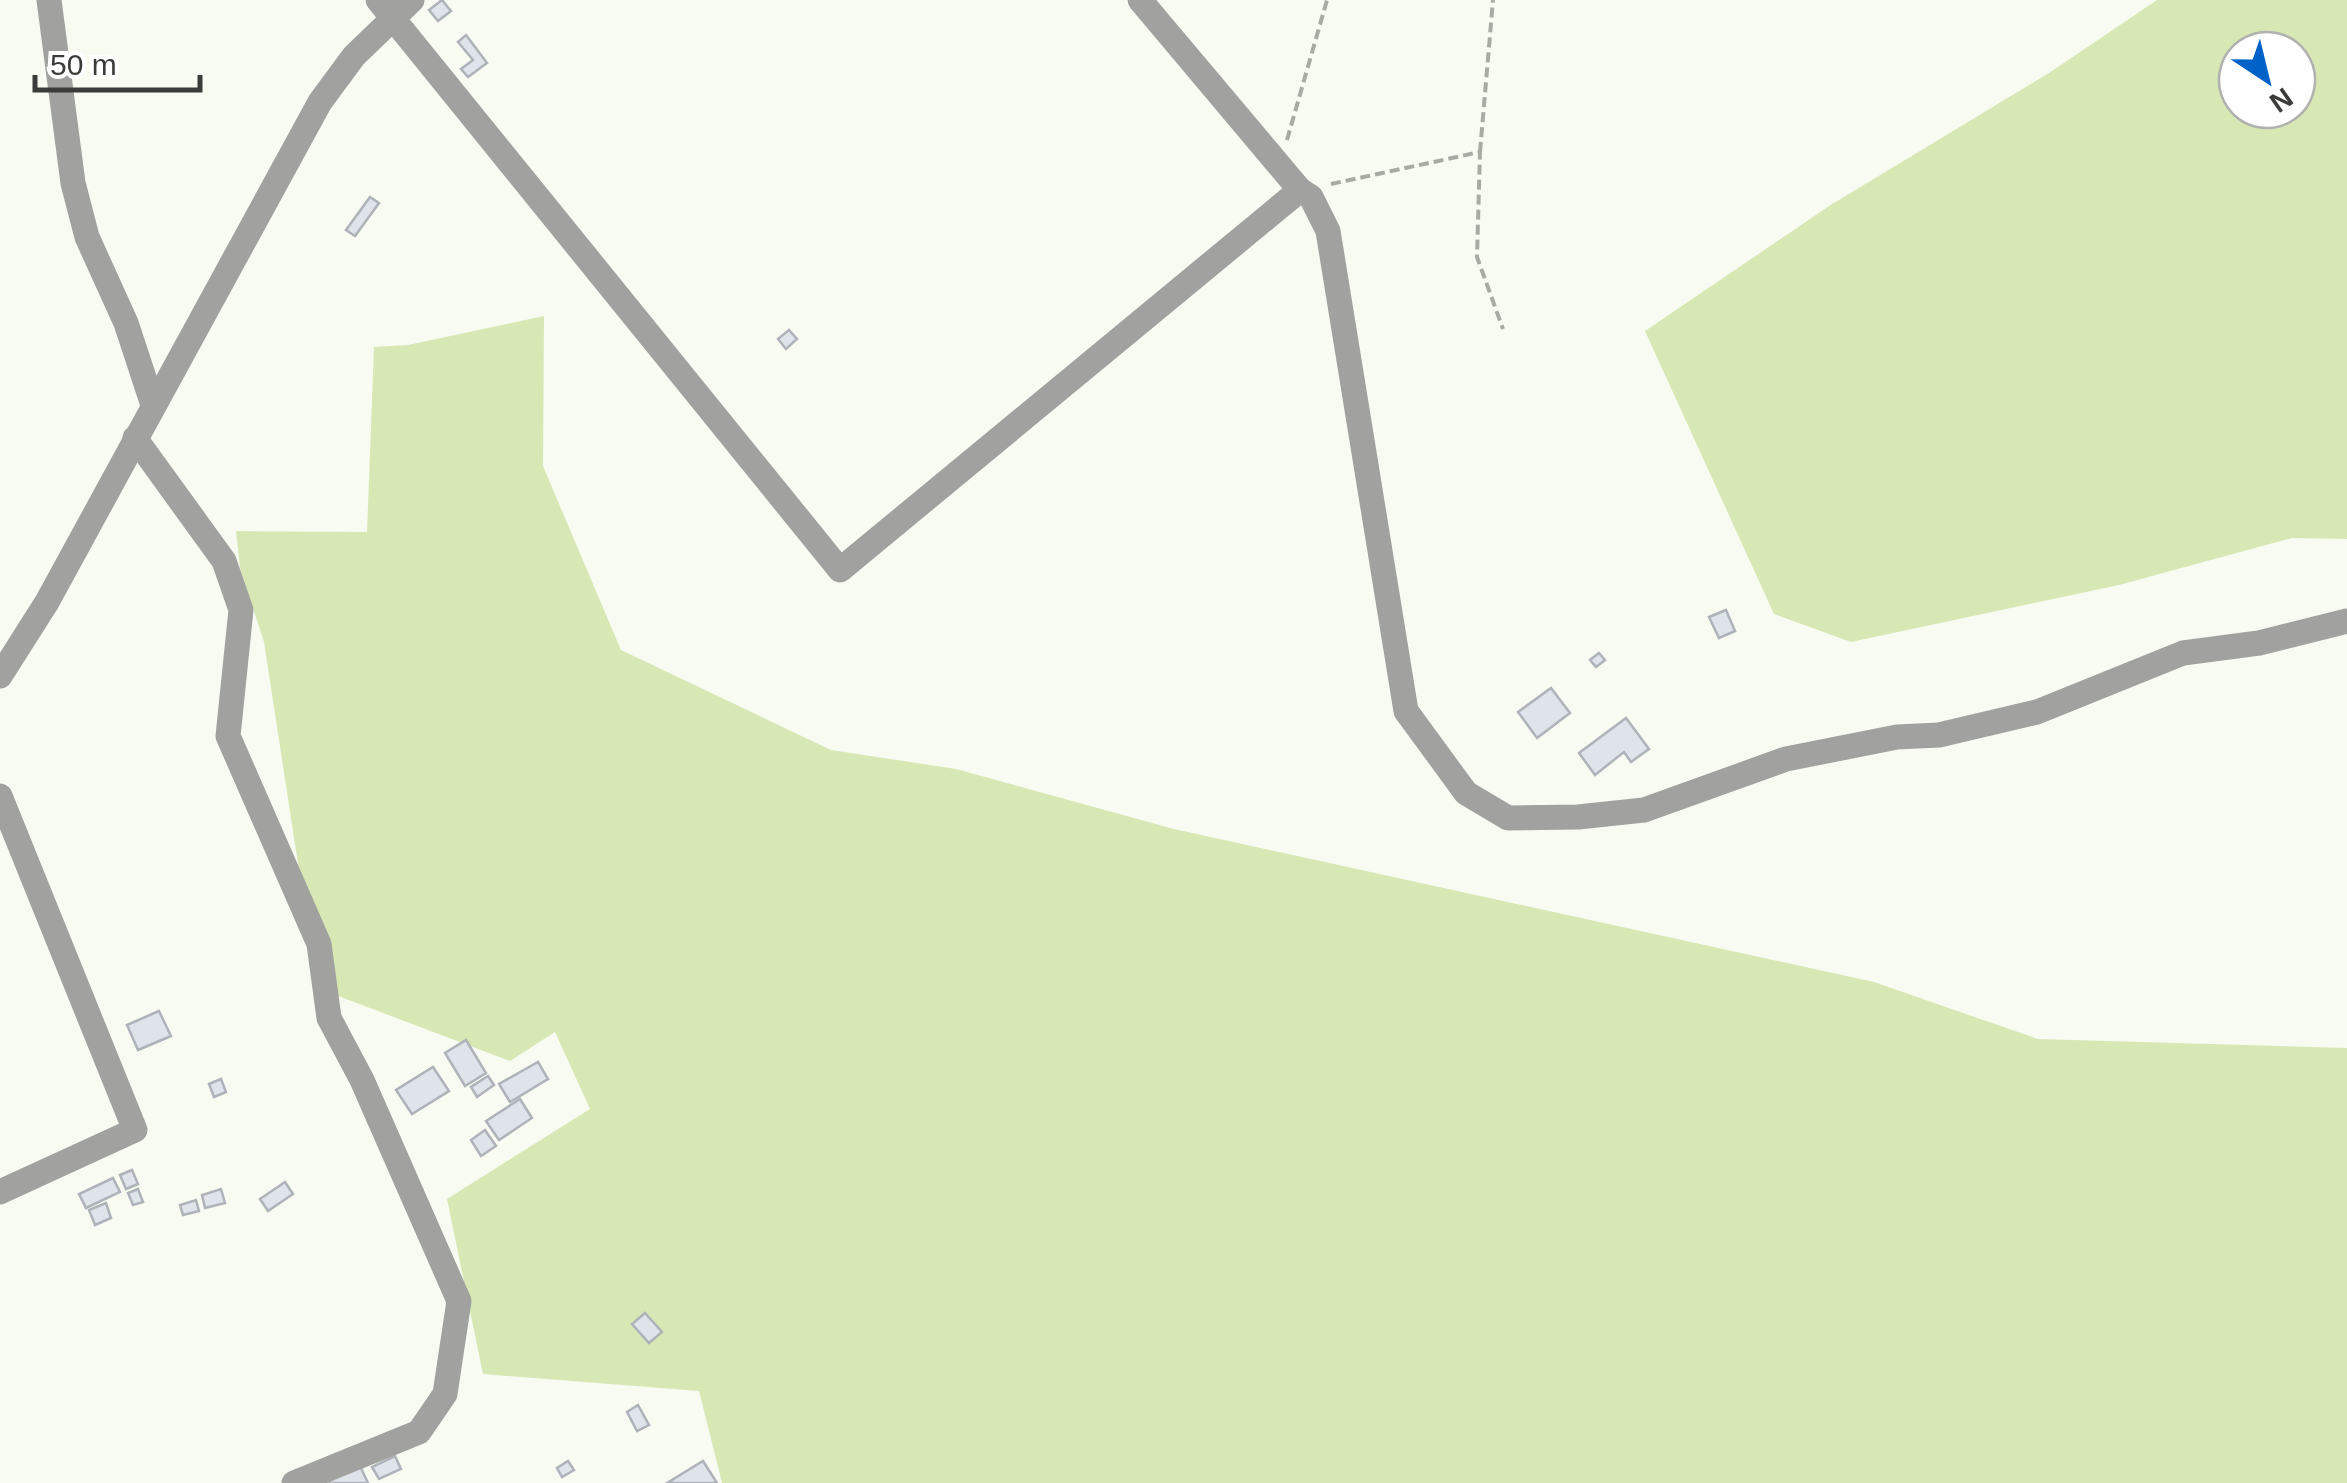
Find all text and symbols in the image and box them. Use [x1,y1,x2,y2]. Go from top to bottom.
scale bar [35,30,200,92]
north arrow [2217,30,2317,130]
text: 50 m [50,48,117,81]
text: N [2264,82,2298,119]

